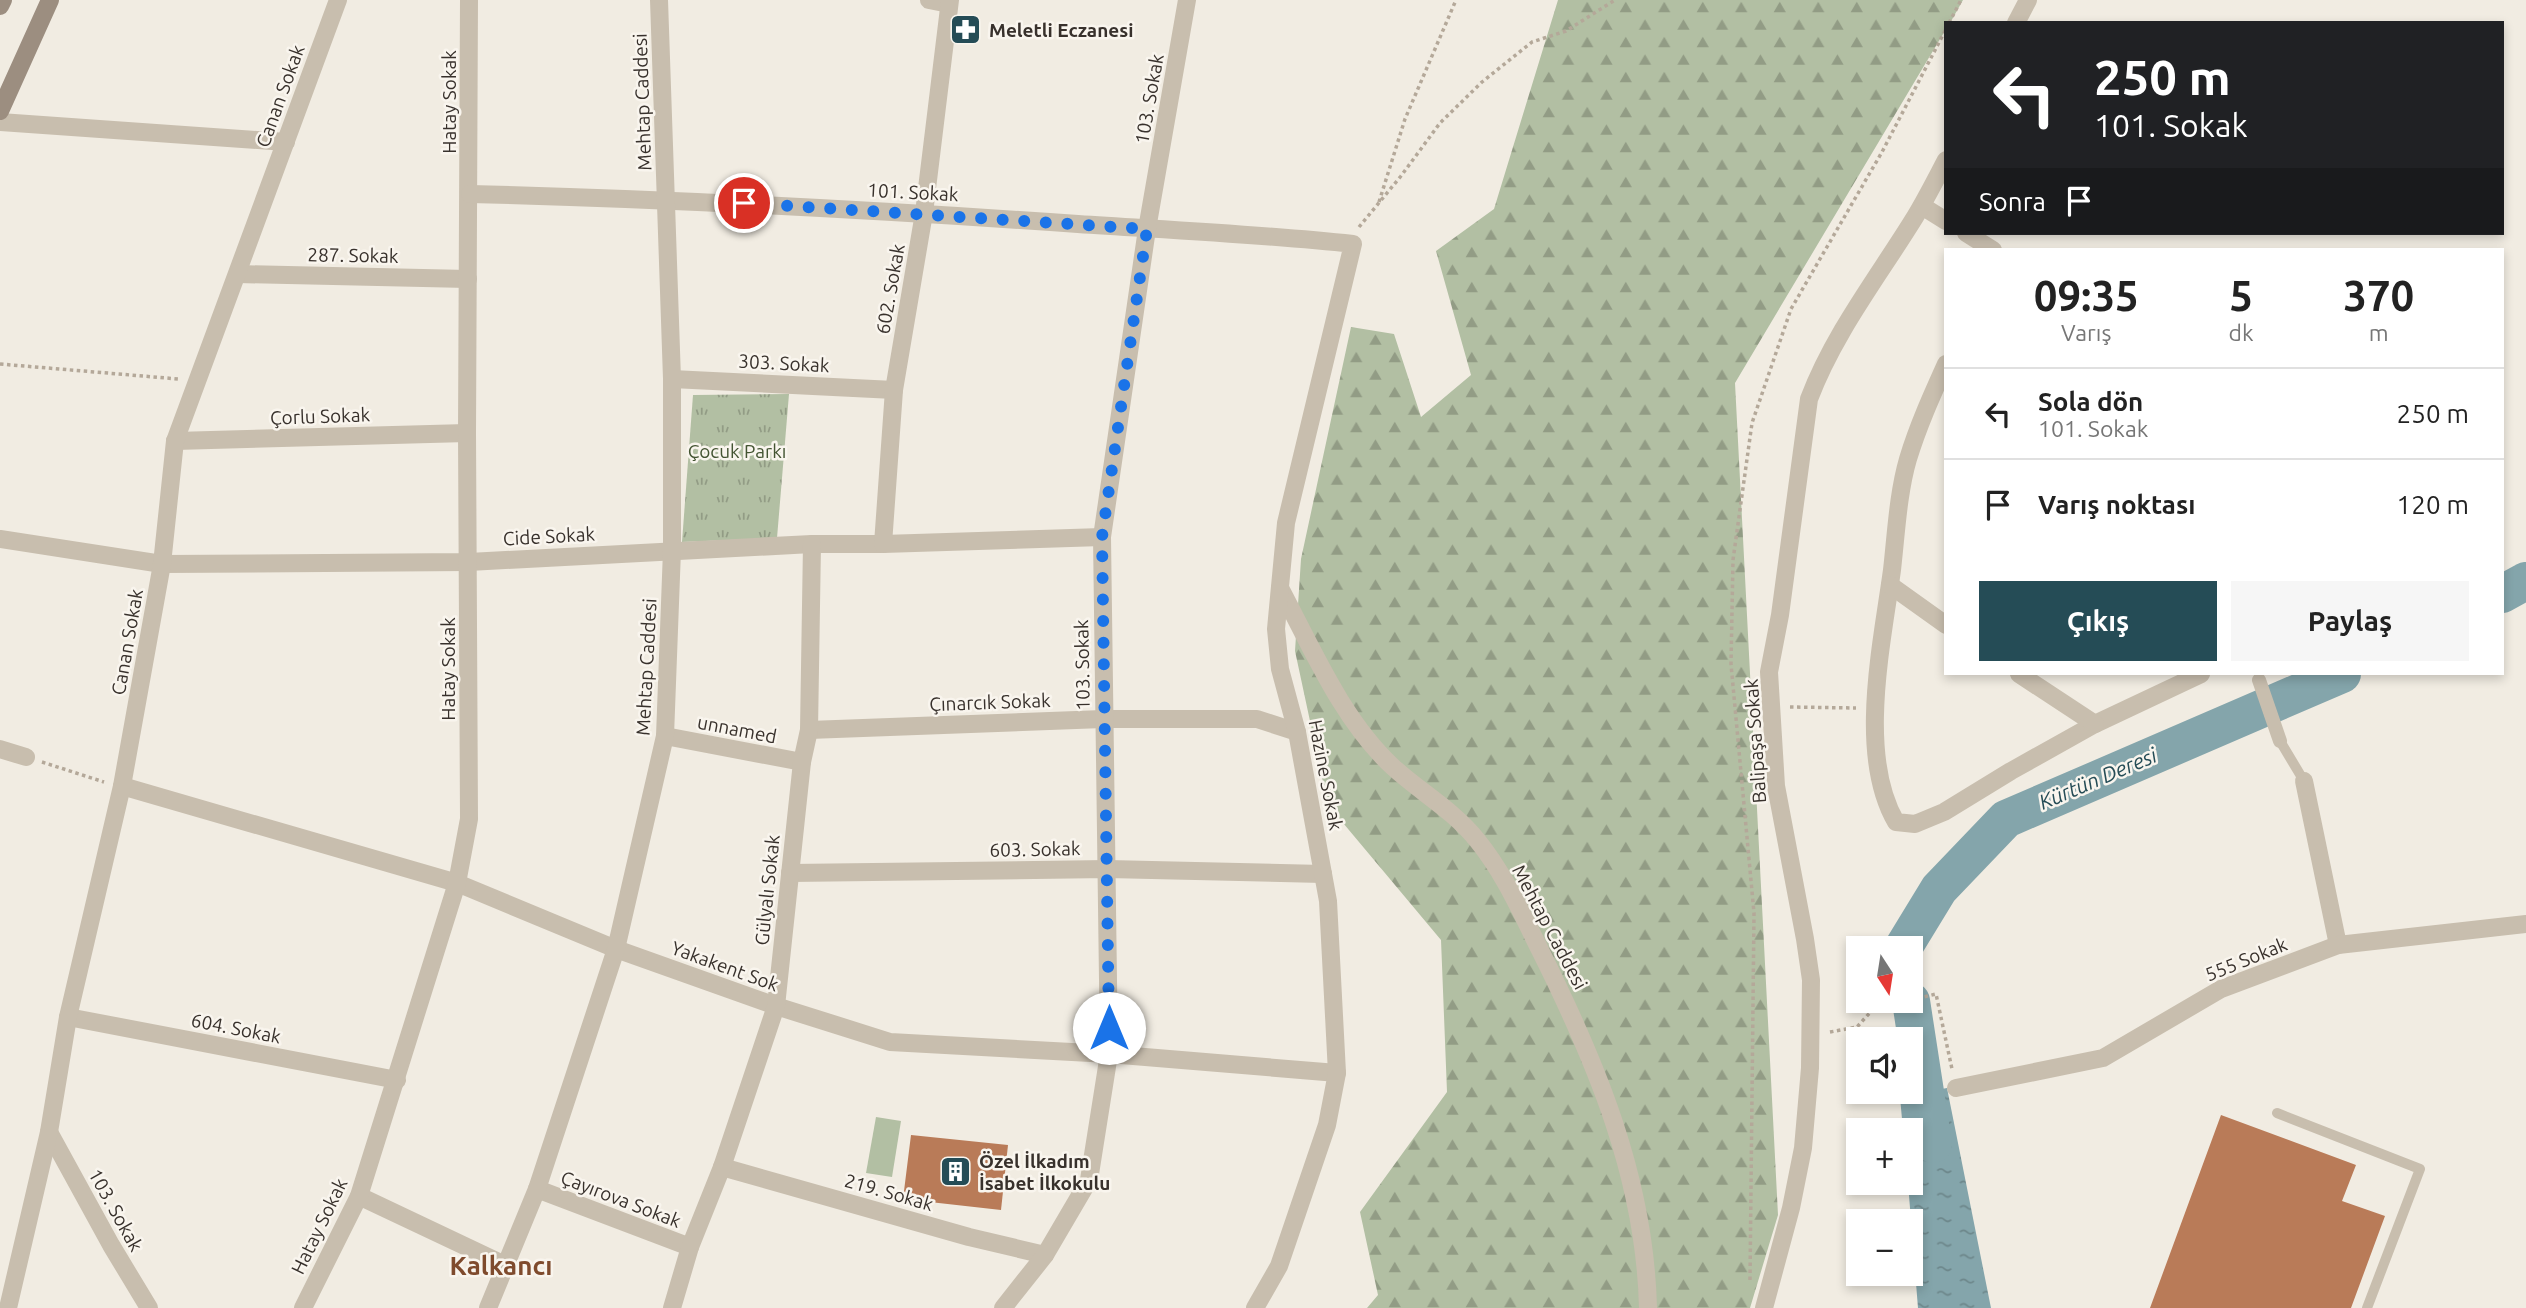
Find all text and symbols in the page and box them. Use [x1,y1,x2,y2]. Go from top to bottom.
pharmacy icon: Meletli Eczanesi [949,13,983,47]
place label: Meletli Eczanesi [989,19,1133,41]
street label: Mehtap Caddesi [629,33,655,171]
street label: Canan Sokak [251,41,309,150]
icon: left [1979,49,2070,140]
text: 250 m [2094,49,2231,104]
street label: Hatay Sokak [438,50,460,154]
street label: 103. Sokak [1130,52,1168,146]
text: 101. Sokak [2094,107,2248,143]
pin [714,173,774,233]
street label: 101. Sokak [867,179,960,205]
icon: arrive [2060,182,2098,220]
icon: arrive [725,184,763,222]
text: Sonra [1979,187,2046,216]
street label: 602. Sokak [871,242,909,336]
street label: 287. Sokak [307,243,399,267]
text: 09:35 [2034,272,2139,319]
text: 5 [2229,272,2253,319]
text: 370 [2343,272,2414,319]
text: Varış [2061,320,2111,345]
text: dk [2228,320,2254,345]
text: m [2369,320,2389,345]
street label: 303. Sokak [738,350,831,376]
text: Sola dön [2038,387,2143,416]
icon: left [1979,395,2017,433]
text: 250 m [2397,399,2469,428]
street label: Çorlu Sokak [270,403,371,429]
text: 101. Sokak [2038,416,2148,441]
park label: Çocuk Parkı [688,440,786,462]
icon: arrive [1979,486,2017,524]
text: Varış noktası [2038,490,2195,519]
text: 120 m [2397,490,2469,519]
street label: Cide Sokak [502,523,596,549]
button: Çıkış [1979,581,2217,661]
button: Paylaş [2231,581,2469,661]
street label: Canan Sokak [107,587,147,697]
street label: Mehtap Caddesi [631,598,661,736]
street label: Hatay Sokak [437,617,459,721]
street label: 103. Sokak [1070,619,1094,711]
street label: Balipaşa Sokak [1740,678,1770,804]
street label: Çınarcık Sokak [929,689,1051,715]
street label: unnamed [695,711,779,747]
street label: Hazine Sokak [1305,718,1348,832]
water label: Kürtün Deresi [2035,742,2161,814]
street label: Gülyalı Sokak [750,833,784,946]
street label: 603. Sokak [989,837,1081,861]
street label: Mehtap Caddesi [1508,861,1592,993]
street label: 555 Sokak [2202,932,2291,985]
street label: Yakakent Sok [668,936,782,996]
north arrow [1846,936,1923,1013]
map controls [1846,936,1923,1286]
position arrow [1072,991,1146,1065]
street label: 604. Sokak [189,1009,283,1048]
button: sound [1846,1027,1923,1104]
button: + [1846,1118,1923,1195]
place label: Özel İlkadım İsabet İlkokulu [979,1150,1111,1194]
building icon: Özel İlkadım İsabet İlkokulu [939,1155,973,1189]
street label: 103. Sokak [84,1165,148,1256]
street label: Çayırova Sokak [558,1166,685,1232]
street label: 219. Sokak [842,1169,936,1215]
street label: Hatay Sokak [286,1174,352,1277]
button: − [1846,1209,1923,1286]
district label: Kalkancı [450,1251,552,1280]

